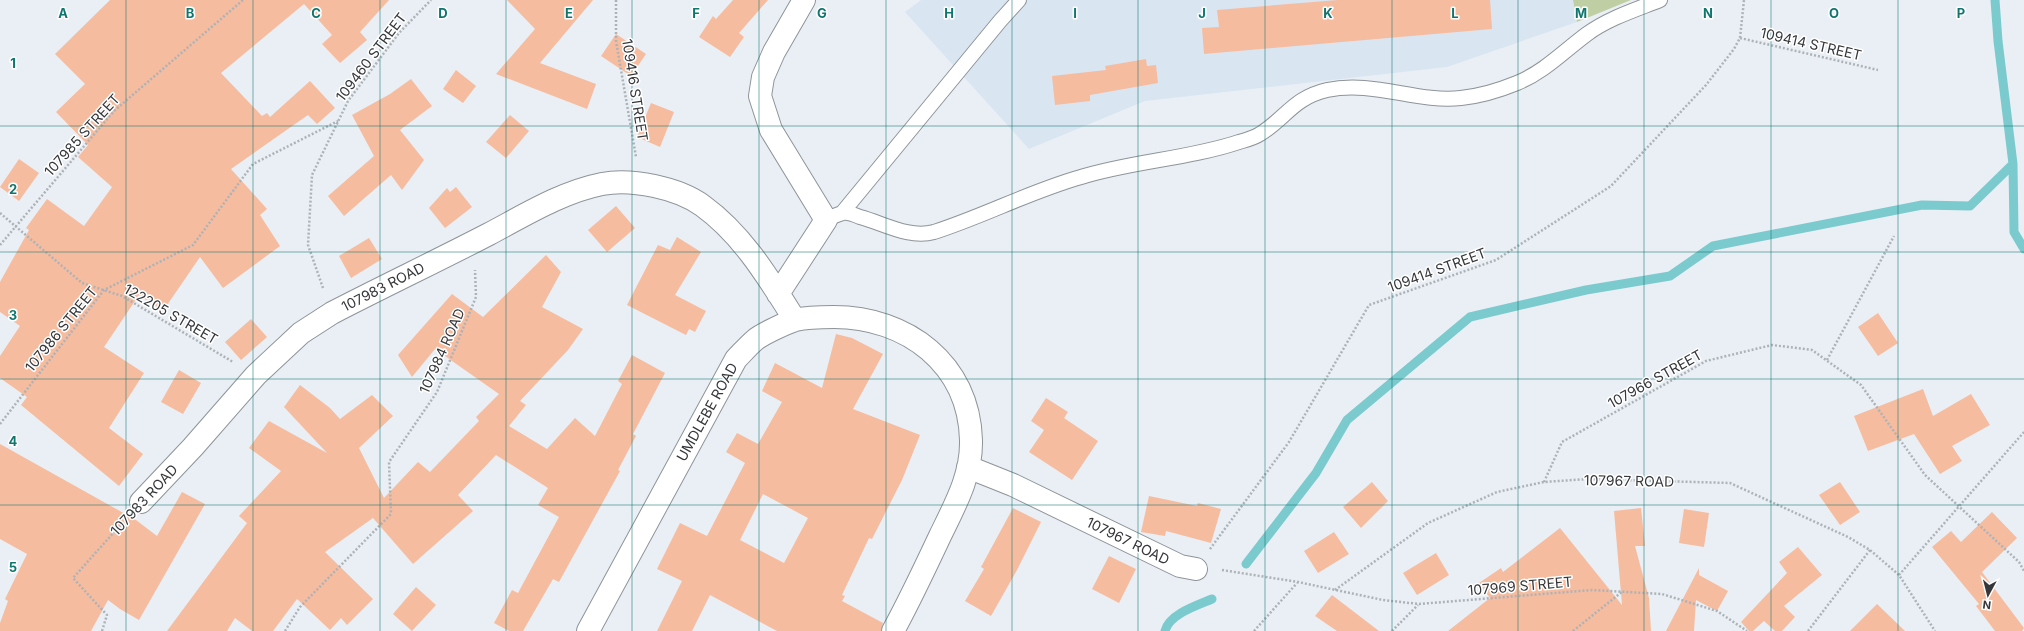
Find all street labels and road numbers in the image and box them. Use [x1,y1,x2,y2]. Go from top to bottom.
street label: 109460 STREET [332,9,409,104]
street label: 109414 STREET [1759,24,1863,63]
street label: 109416 STREET [619,38,652,142]
street label: 107985 STREET [40,90,123,179]
street label: 109414 STREET [1385,244,1488,295]
street label: 107983 ROAD [338,258,427,315]
street label: 122205 STREET [121,280,221,347]
street label: 107986 STREET [21,283,100,375]
street label: 107984 ROAD [415,306,468,396]
street label: 107966 STREET [1605,346,1705,411]
street label: UMDLEBE ROAD [672,360,741,464]
street label: 107983 ROAD [106,461,181,539]
street label: 107967 ROAD [1584,471,1674,490]
street label: 107967 ROAD [1084,513,1173,568]
street label: 107969 STREET [1467,572,1573,599]

